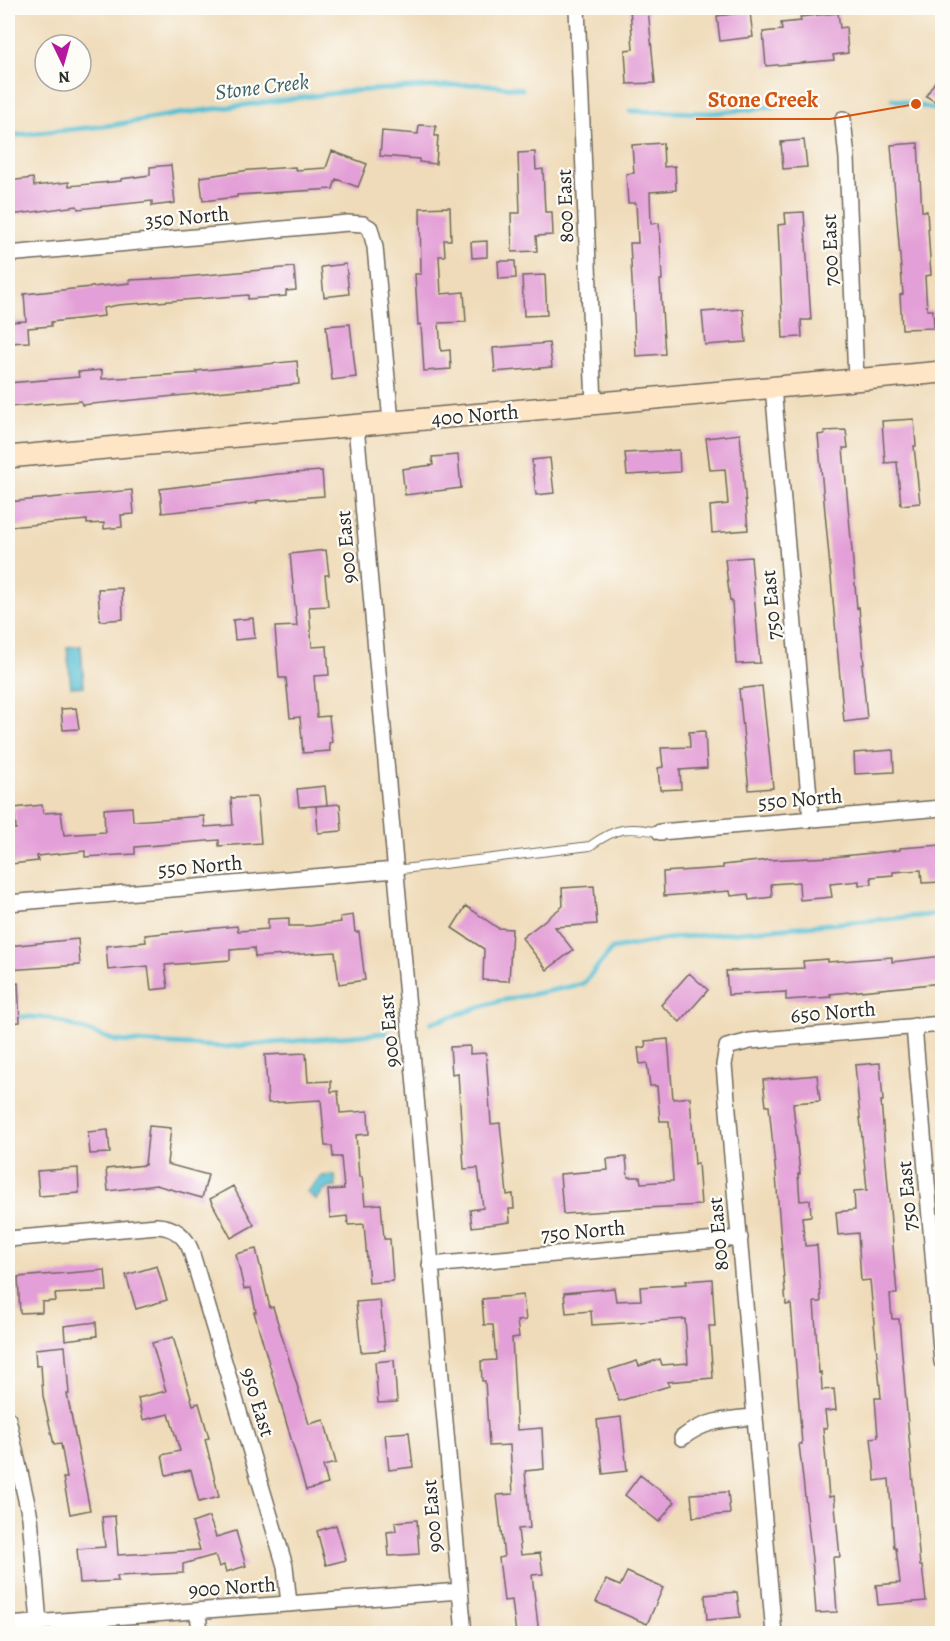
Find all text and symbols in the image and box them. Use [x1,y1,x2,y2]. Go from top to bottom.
north arrow [33,33,93,93]
text: N [57,65,71,88]
water label: Stone Creek [213,66,311,108]
callout: Stone Creek [696,79,830,119]
text: Stone Creek [708,85,819,115]
street label: 800 East [550,169,580,243]
street label: 350 North [144,199,230,235]
street label: 700 East [815,213,845,287]
street label: 400 North [430,397,520,433]
street label: 900 East [329,509,363,585]
street label: 750 East [754,569,788,641]
street label: 550 North [757,781,843,817]
street label: 550 North [157,848,243,884]
street label: 900 East [372,993,406,1069]
street label: 650 North [789,994,877,1030]
street label: 750 East [890,1160,924,1232]
street label: 800 East [701,1196,735,1272]
street label: 750 North [540,1213,626,1249]
street label: 950 East [234,1364,282,1440]
street label: 900 East [415,1478,449,1554]
street label: 900 North [187,1570,277,1604]

